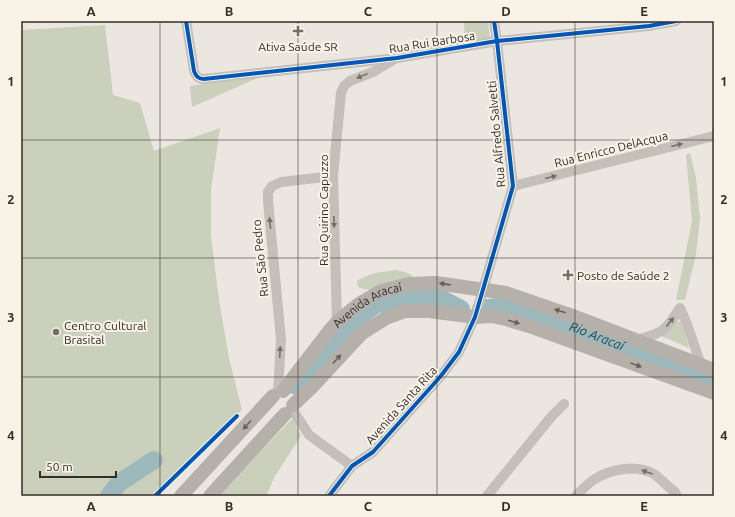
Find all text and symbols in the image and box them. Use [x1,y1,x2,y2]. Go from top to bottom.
text: A [86,4,96,18]
text: B [225,4,234,18]
text: C [364,4,373,18]
text: D [501,4,511,18]
text: E [640,4,648,18]
marker: Ativa Saúde SR [292,25,304,37]
street label: Rua Rui Barbosa [388,29,476,55]
place label: Ativa Saúde SR [258,40,338,53]
one-way arrow [357,73,368,79]
text: 1 [7,74,15,88]
text: 1 [720,74,728,88]
street label: Rua Alfredo Salvetti [485,80,507,188]
street label: Rua Enricco DelAcqua [553,129,669,169]
one-way arrow [671,142,684,148]
street label: Rua Quirino Capuzzo [317,154,330,266]
one-way arrow [545,173,558,179]
text: 2 [7,192,15,206]
text: 2 [720,192,728,206]
one-way arrow [331,216,338,228]
one-way arrow [266,217,273,229]
street label: Rua São Pedro [249,219,271,297]
marker: Posto de Saúde 2 [562,269,574,281]
place label: Posto de Saúde 2 [577,269,670,282]
street label: Avenida Aracaí [329,279,404,329]
one-way arrow [439,281,451,287]
one-way arrow [553,308,565,314]
text: 3 [7,310,15,324]
text: 3 [720,310,728,324]
one-way arrow [666,316,674,327]
place label: Centro Cultural Brasital [64,319,147,346]
one-way arrow [507,319,520,325]
water label: Rio Aracaí [568,319,628,353]
marker: Centro Cultural Brasital [51,327,61,337]
one-way arrow [277,346,284,358]
one-way arrow [333,354,342,364]
one-way arrow [631,362,643,368]
street label: Avenida Santa Rita [363,363,439,447]
one-way arrow [242,420,252,430]
text: 4 [7,428,15,442]
text: 4 [720,428,728,442]
scale bar [40,453,116,479]
text: 50 m [46,460,73,473]
one-way arrow [641,469,653,475]
text: A [86,499,96,513]
text: B [225,499,234,513]
text: C [364,499,373,513]
text: D [501,499,511,513]
text: E [640,499,648,513]

